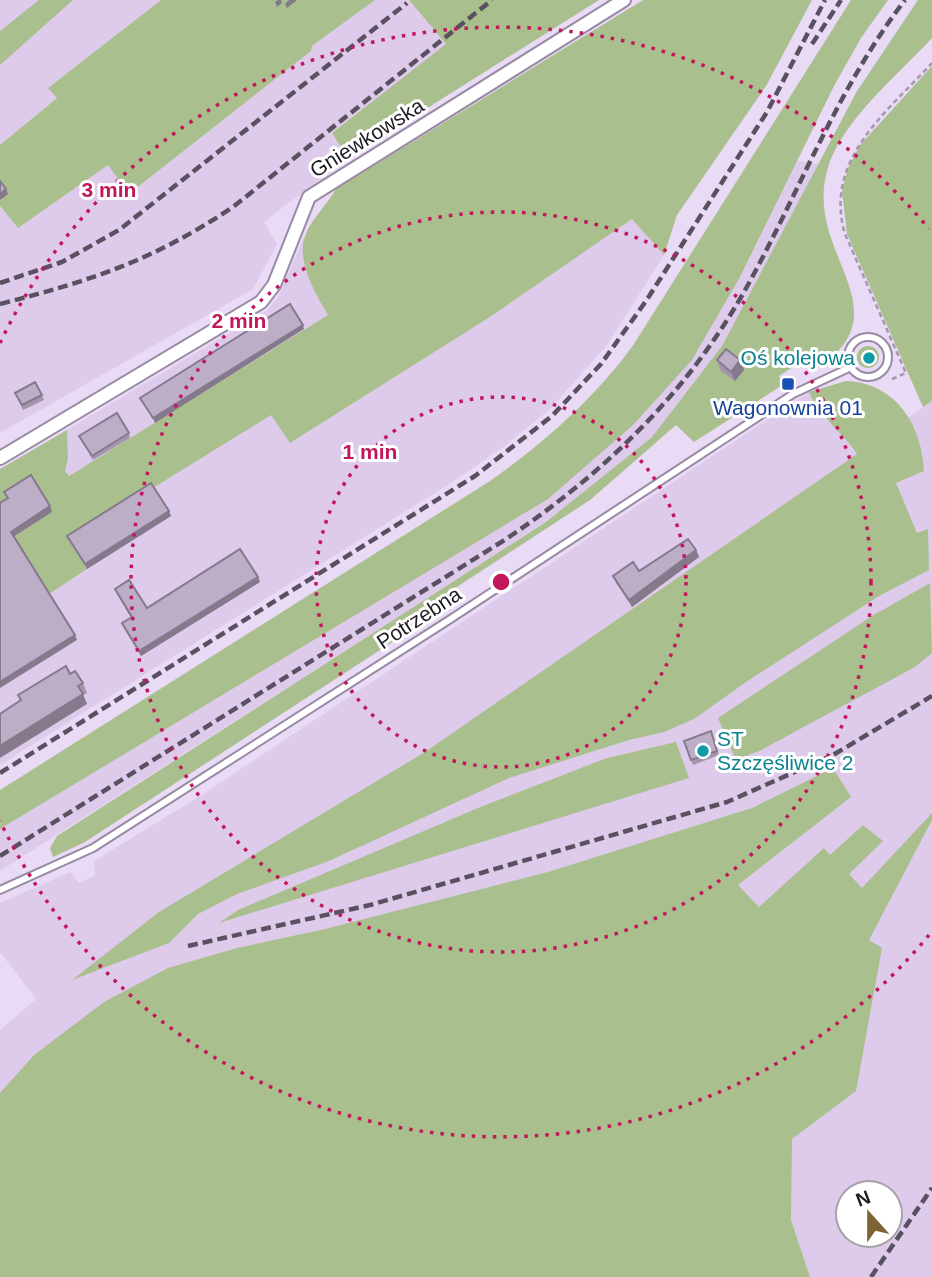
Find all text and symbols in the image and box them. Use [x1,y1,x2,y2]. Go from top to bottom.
street label: Gniewkowska [306,93,428,182]
text: 3 min [82,178,136,201]
text: 2 min [212,309,266,332]
place label: Oś kolejowa [741,346,855,369]
marker: Oś kolejowa [861,350,877,366]
marker: Wagonownia 01 [780,376,796,392]
place label: Wagonownia 01 [713,396,863,419]
text: 1 min [343,440,397,463]
centre of rings [489,570,513,594]
street label: Potrzebna [372,582,465,653]
place label: ST Szczęśliwice 2 [717,727,854,774]
marker: ST Szczęśliwice 2 [695,743,711,759]
north arrow [834,1179,904,1249]
text: N [853,1186,873,1211]

